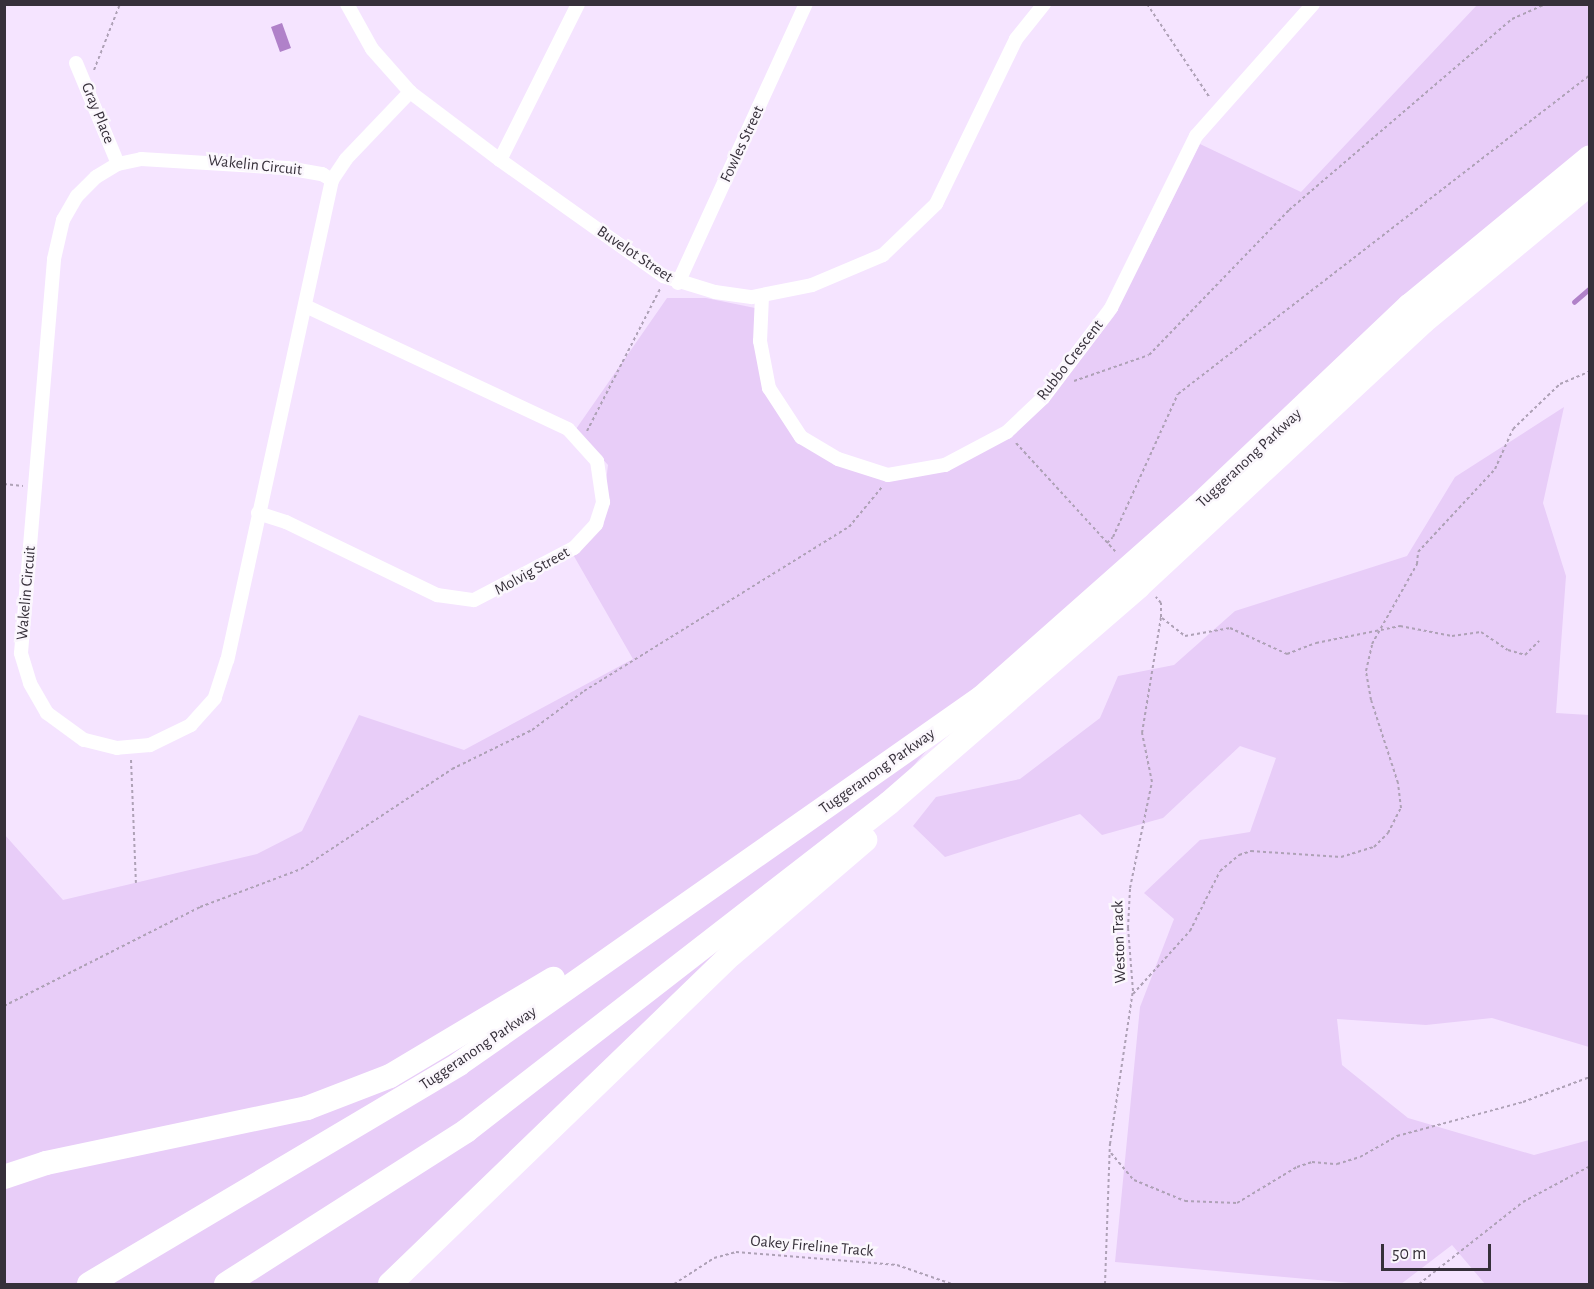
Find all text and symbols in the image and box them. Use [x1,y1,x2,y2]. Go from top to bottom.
street label: Gray Place [77,80,119,146]
street label: Fowles Street [716,103,768,185]
street label: Wakelin Circuit [207,151,303,179]
street label: Buvelot Street [593,222,677,286]
street label: Rubbo Crescent [1033,316,1107,404]
street label: Tuggeranong Parkway [1192,404,1306,512]
street label: Molvig Street [491,543,573,599]
street label: Wakelin Circuit [12,545,40,641]
street label: Tuggeranong Parkway [815,724,939,818]
street label: Weston Track [1108,900,1130,984]
street label: Tuggeranong Parkway [416,1002,540,1094]
street label: Oakey Fireline Track [750,1231,874,1261]
scale bar [1384,1232,1494,1270]
text: 50 m [1392,1245,1426,1263]

